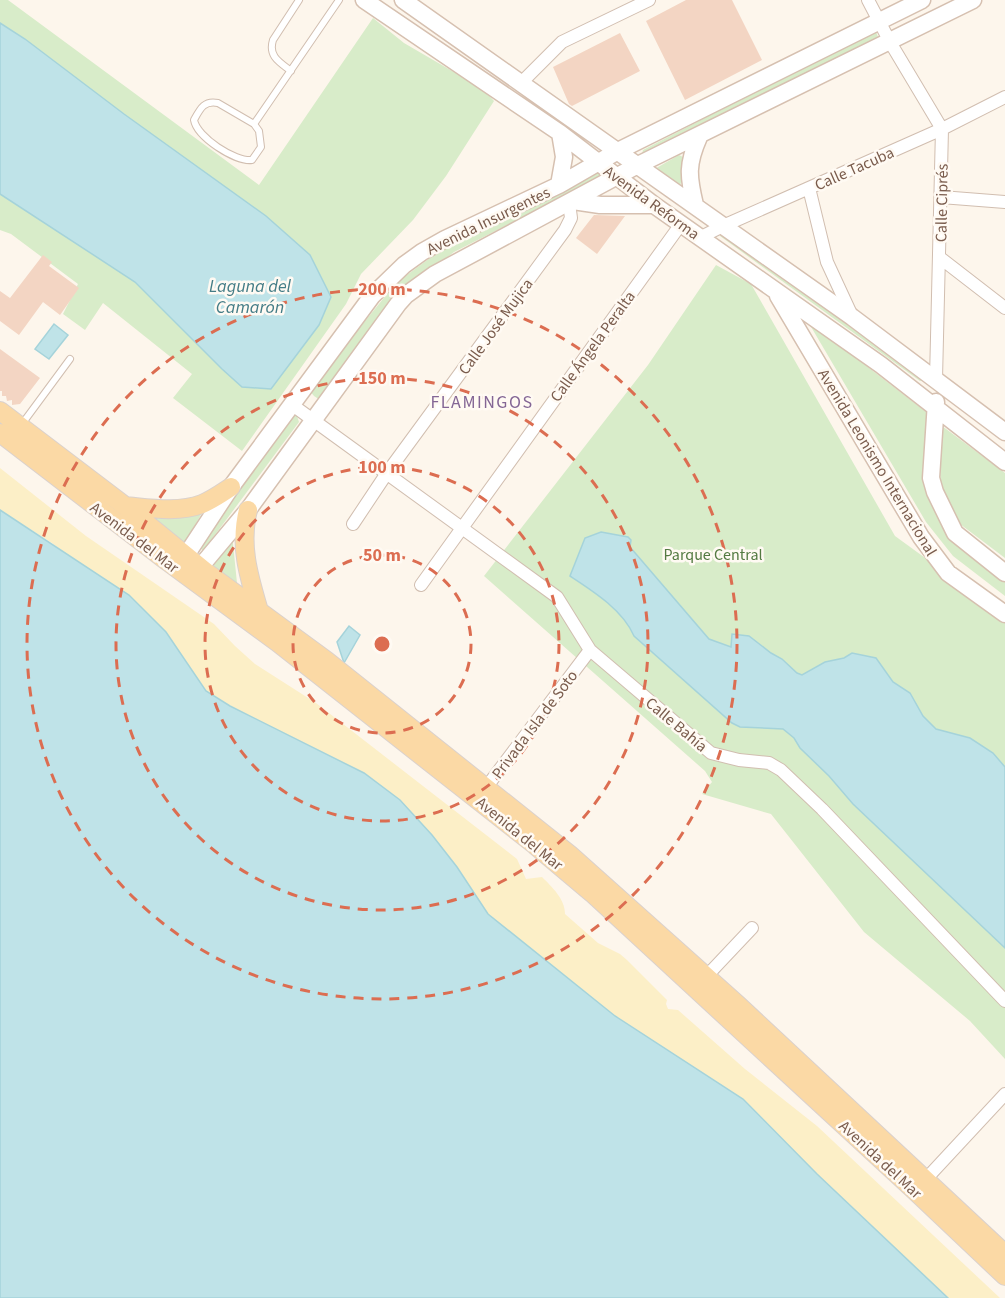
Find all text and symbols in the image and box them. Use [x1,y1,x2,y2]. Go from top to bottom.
street label: Calle Tacuba [811,142,898,196]
street label: Avenida Reforma [599,161,704,245]
street label: Calle Ciprés [930,163,954,242]
street label: Avenida Insurgentes [423,181,554,260]
water label: Laguna del Camarón [209,274,292,320]
street label: Calle José Mujica [453,274,538,379]
text: 200 m [358,277,406,302]
street label: Calle Ángela Peralta [545,287,641,407]
street label: Avenida Leonismo Internacional [812,365,942,560]
text: 150 m [358,366,406,391]
district label: FLAMINGOS [430,390,534,415]
text: 100 m [358,455,406,480]
street label: Avenida del Mar [85,497,184,579]
text: 50 m [363,543,401,568]
park label: Parque Central [663,544,763,566]
centre of rings [372,634,392,654]
street label: Privada Isla de Soto [487,666,583,784]
street label: Calle Bahía [641,692,712,757]
street label: Avenida del Mar [471,792,568,876]
street label: Avenida del Mar [834,1116,927,1204]

